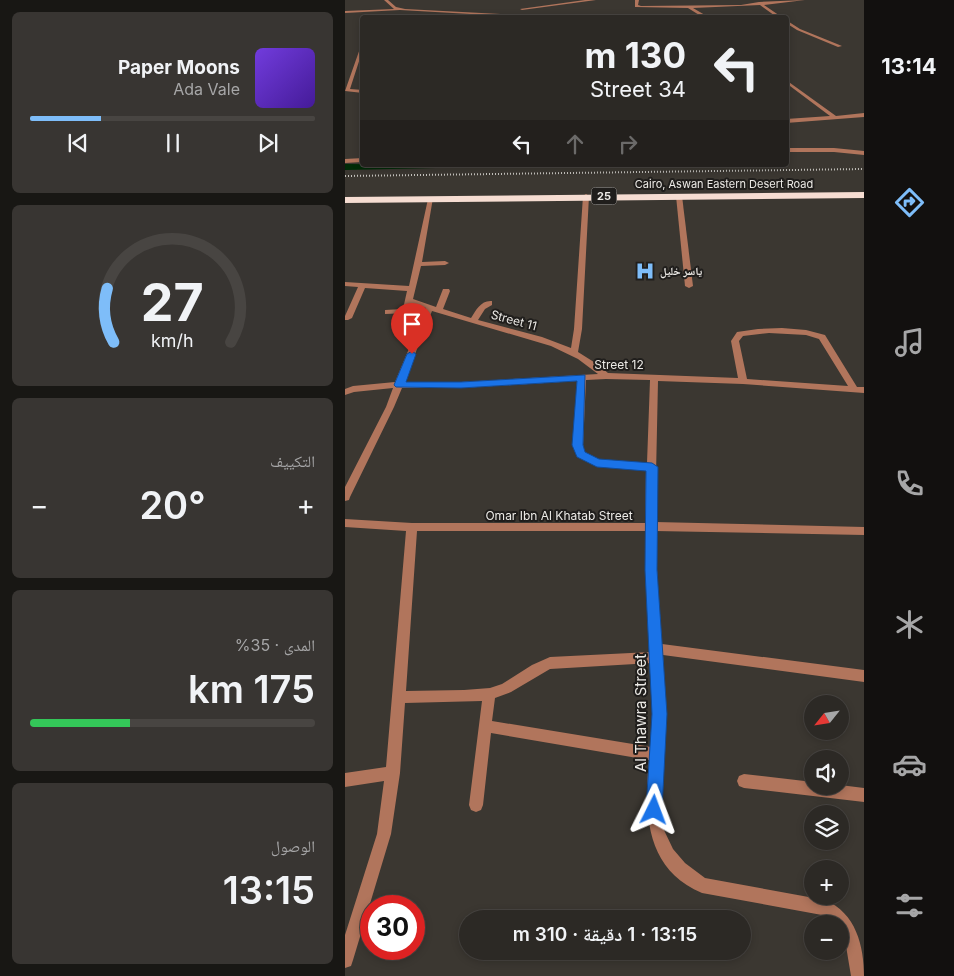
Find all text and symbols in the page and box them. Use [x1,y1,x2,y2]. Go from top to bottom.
text: 130 m [584,34,686,76]
icon: left [704,35,769,100]
text: 13:14 [881,53,937,79]
text: Paper Moons [118,56,240,79]
text: Street 34 [590,76,686,102]
text: Ada Vale [173,79,240,99]
icon: previous [64,129,92,157]
icon: pause [159,129,187,157]
icon: next [254,129,282,157]
icon: left [508,130,536,158]
icon: ahead [561,130,589,158]
icon: right [614,130,642,158]
street label: Cairo, Aswan Eastern Desert Road [635,177,813,191]
icon: directions [892,185,927,220]
road number: 25 [591,188,617,205]
hospital icon: ياسر خليل [634,260,656,282]
place label: ياسر خليل [660,264,702,279]
text: 27 [141,271,204,334]
pin [391,303,433,354]
street label: Street 11 [489,307,539,333]
icon: arrive [398,310,426,338]
icon: music [892,325,927,360]
text: km/h [151,330,194,351]
street label: Street 12 [594,357,644,372]
text: التكييف [270,451,315,471]
icon: phone [892,466,927,501]
text: 20° [139,482,206,528]
text: − [30,488,49,522]
text: + [296,488,315,522]
street label: Omar Ibn Al Khatab Street [485,508,633,523]
icon: climate [892,607,927,642]
text: المدى · 35% [235,635,315,655]
street label: Al Thawra Street [631,654,650,772]
text: 175 km [188,666,315,712]
north arrow [804,695,849,740]
map controls [804,695,849,960]
icon: car [892,747,927,782]
button: sound [804,750,849,795]
position arrow [627,783,679,835]
button: layers [804,805,849,850]
text: الوصول [271,836,315,856]
button: + [804,860,849,905]
text: 13:15 [223,867,315,913]
icon: filters [892,888,927,923]
speed limit sign: 30 [360,895,425,960]
button: − [804,915,849,960]
text: 13:15 · 1 دقيقة · 310 m [513,923,697,946]

